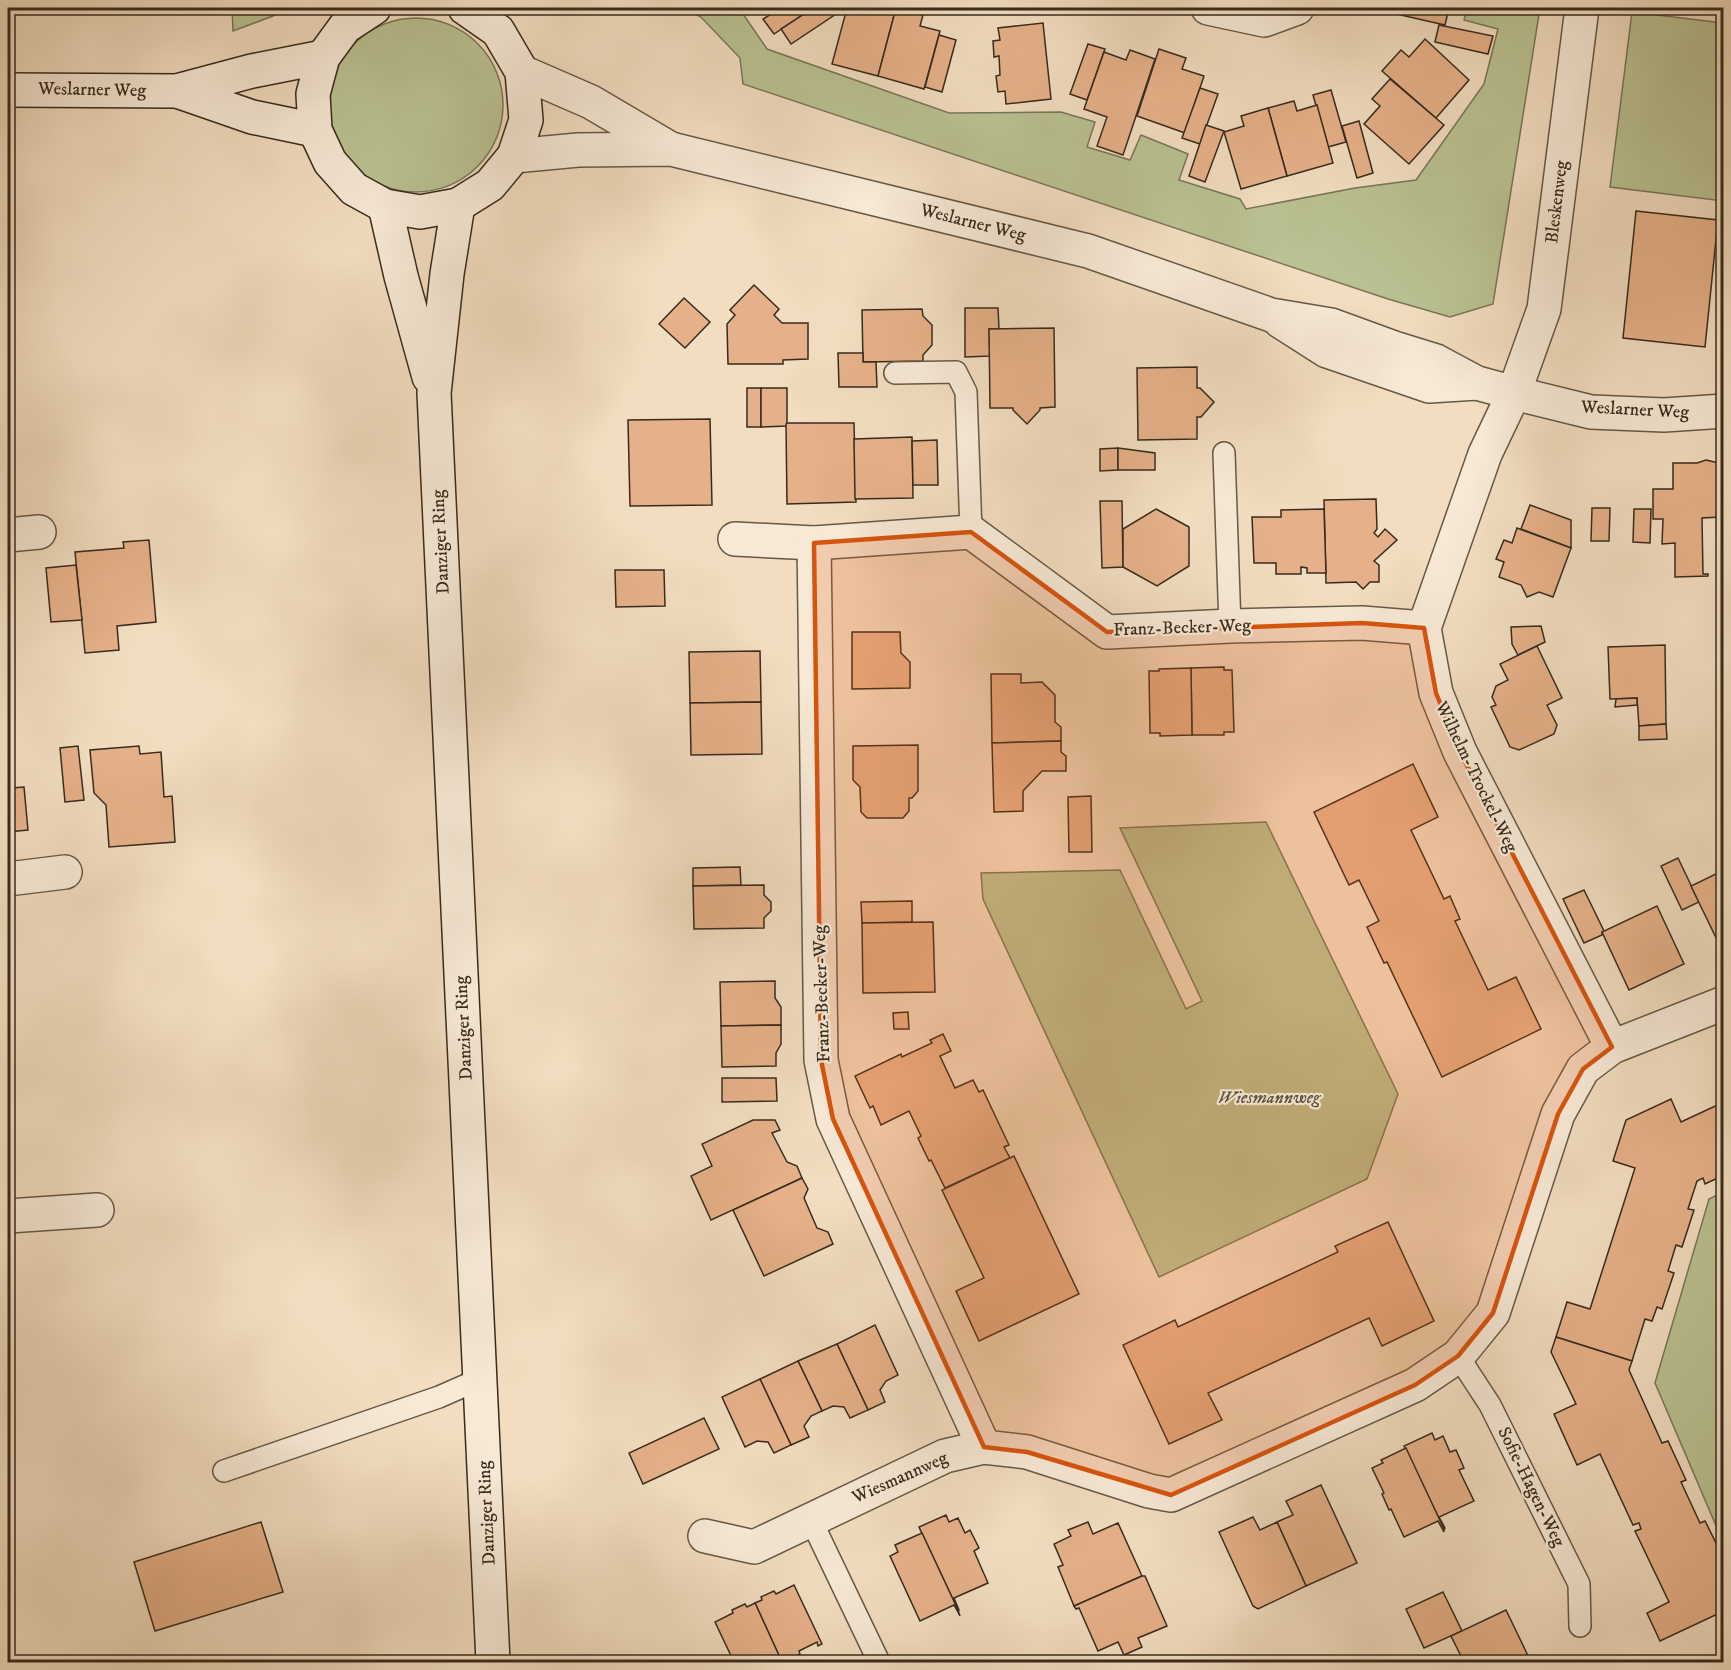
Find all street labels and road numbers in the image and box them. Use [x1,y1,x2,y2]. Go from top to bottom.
street label: Weslarner Weg [37,78,146,102]
street label: Bleskenweg [1541,159,1573,245]
street label: Weslarner Weg [917,199,1028,247]
street label: Weslarner Weg [1579,396,1690,424]
street label: Danziger Ring [427,489,455,595]
street label: Franz-Becker-Weg [1113,615,1251,641]
street label: Wilhelm-Trockel-Weg [1429,697,1522,856]
street label: Franz-Becker-Weg [809,925,835,1063]
street label: Danziger Ring [450,975,478,1081]
street label: Sofie-Hagen-Weg [1492,1423,1570,1551]
street label: Wiesmannweg [848,1447,951,1509]
street label: Danziger Ring [473,1460,501,1566]

